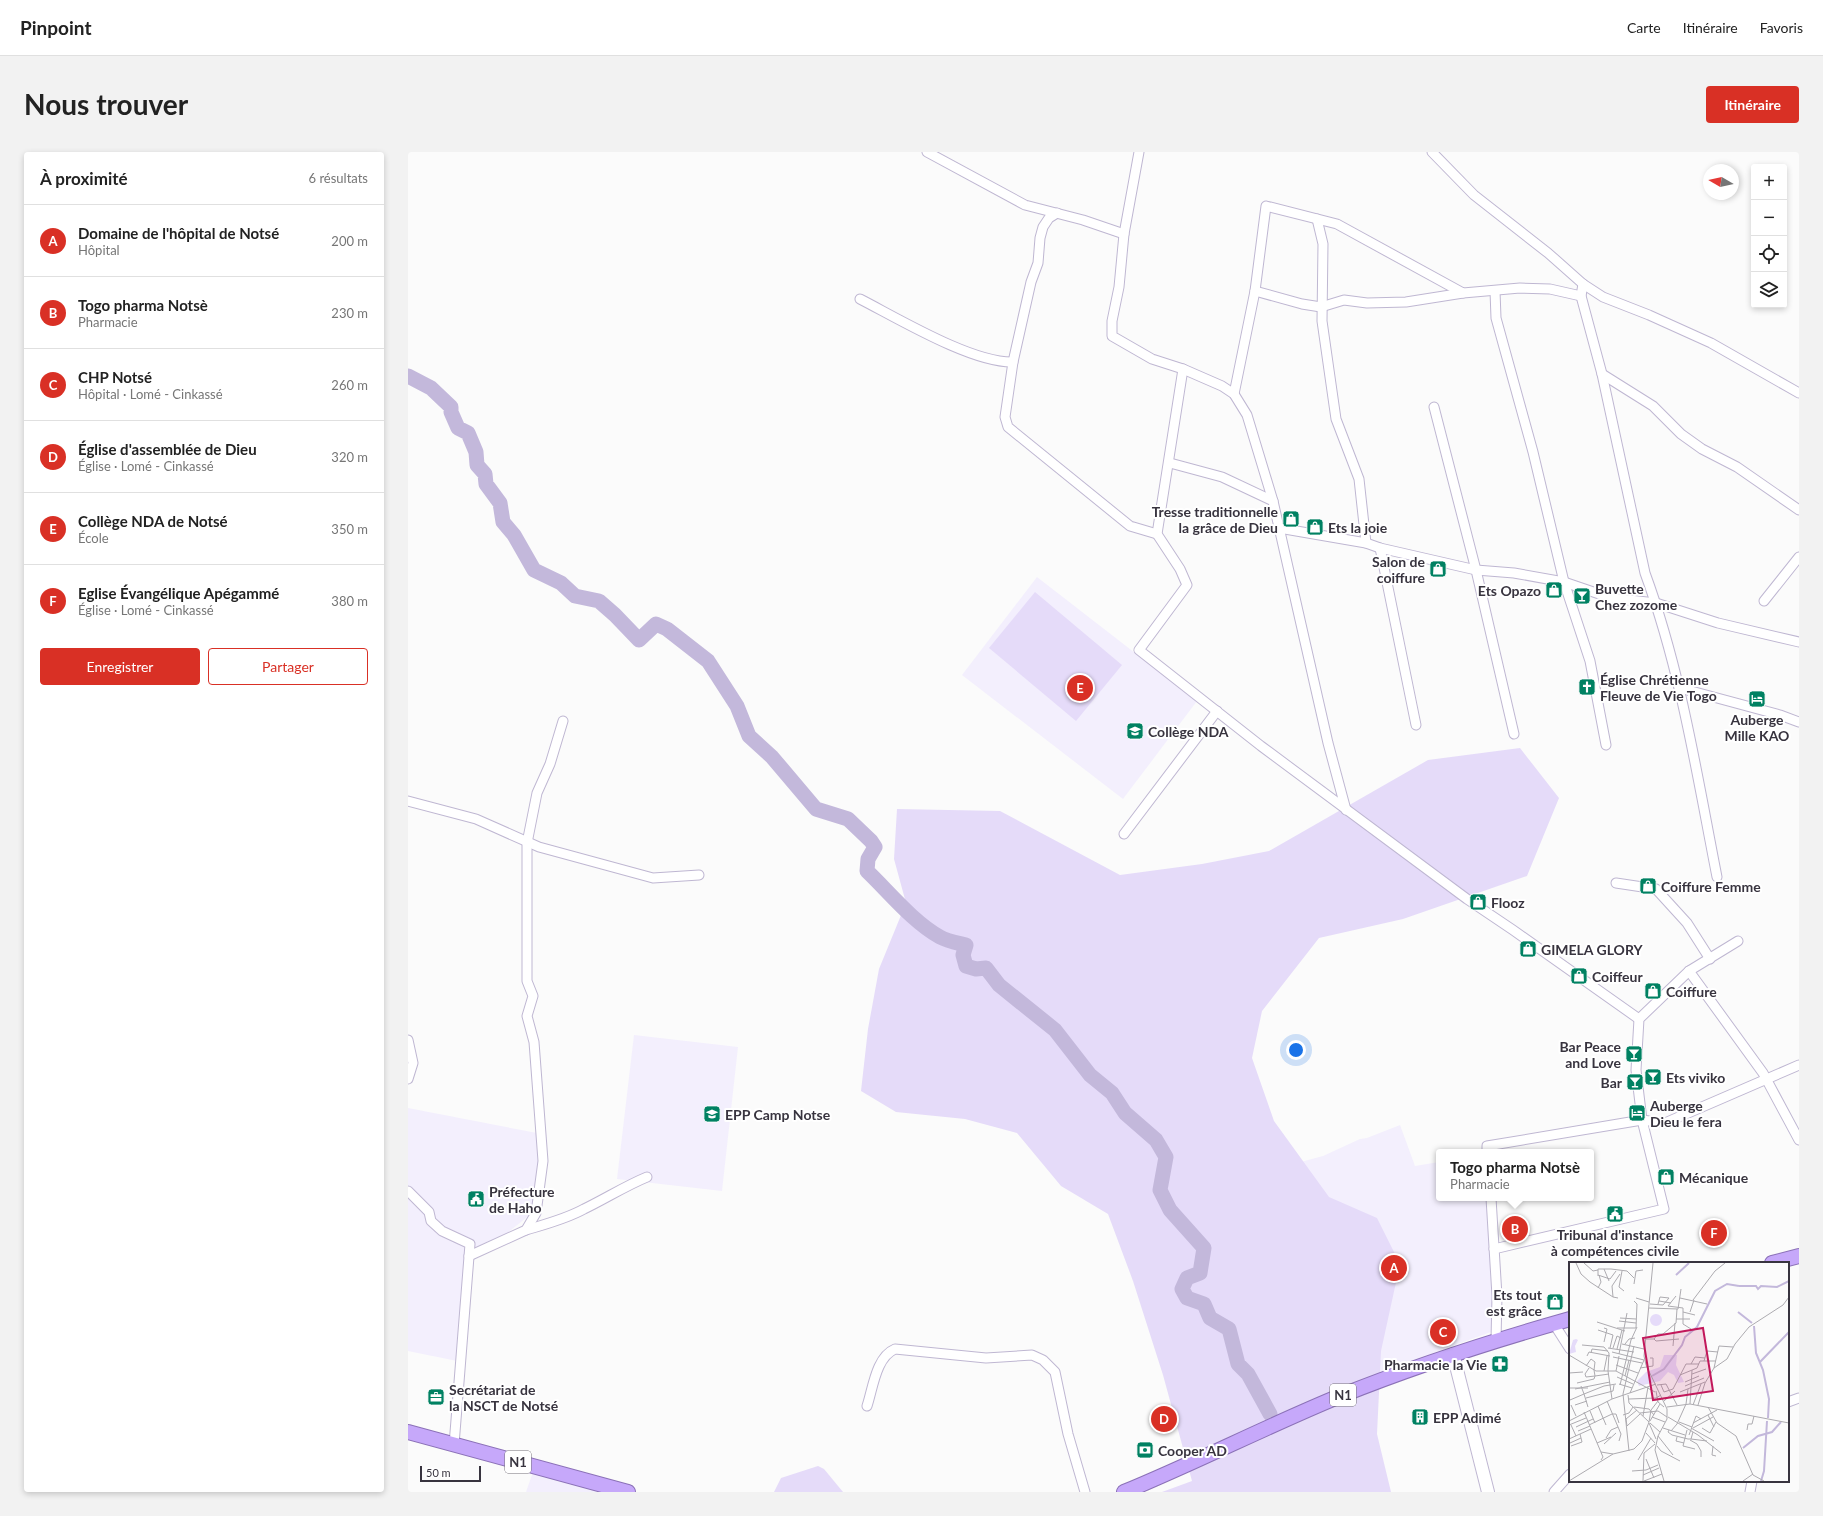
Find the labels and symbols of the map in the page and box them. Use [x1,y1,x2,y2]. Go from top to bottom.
north arrow [1703,164,1739,200]
place label: Tresse traditionnelle la grâce de Dieu [1152,503,1279,536]
shop icon: Tresse traditionnelle la grâce de Dieu [1281,509,1301,529]
shop icon: Ets la joie [1305,517,1325,537]
place label: Ets la joie [1328,519,1388,536]
place label: Salon de coiffure [1372,553,1426,586]
shop icon: Salon de coiffure [1428,559,1448,579]
shop icon: Ets Opazo [1544,580,1564,600]
place label: Buvette Chez zozome [1595,580,1678,613]
place label: Ets Opazo [1478,582,1541,599]
bar icon: Buvette Chez zozome [1572,586,1592,606]
place label: Église Chrétienne Fleuve de Vie Togo [1600,671,1717,704]
pin: E [1067,673,1093,703]
church icon: Église Chrétienne Fleuve de Vie Togo [1577,677,1597,697]
hotel icon: Auberge Mille KAO [1747,689,1767,709]
place label: Auberge Mille KAO [1725,711,1789,744]
school or university icon: Collège NDA [1125,721,1145,741]
place label: Collège NDA [1148,723,1229,740]
shop icon: Coiffure Femme [1638,876,1658,896]
place label: Coiffure Femme [1661,878,1761,895]
shop icon: Flooz [1468,892,1488,912]
place label: Flooz [1491,894,1525,911]
shop icon: GIMELA GLORY [1518,939,1538,959]
place label: GIMELA GLORY [1541,941,1643,958]
shop icon: Coiffeur [1569,966,1589,986]
place label: Coiffeur [1592,968,1643,985]
shop icon: Coiffure [1643,981,1663,1001]
place label: Coiffure [1666,983,1717,1000]
place label: Bar Peace and Love [1559,1038,1622,1071]
your location [1286,1040,1306,1060]
bar icon: Bar Peace and Love [1624,1044,1644,1064]
bar icon: Ets viviko [1643,1067,1663,1087]
place label: Ets viviko [1666,1069,1725,1086]
bar icon: Bar [1625,1072,1645,1092]
place label: Bar [1601,1074,1623,1091]
place label: Auberge Dieu le fera [1649,1097,1722,1130]
hotel icon: Auberge Dieu le fera [1627,1103,1647,1123]
school or university icon: EPP Camp Notse [702,1104,722,1124]
place label: EPP Camp Notse [725,1106,831,1123]
shop icon: Mécanique [1656,1167,1676,1187]
place label: Mécanique [1679,1169,1749,1186]
place label: Préfecture de Haho [489,1183,555,1216]
public building icon: Préfecture de Haho [466,1189,486,1209]
public building icon: Tribunal d'instance à compétences civile [1605,1204,1625,1224]
pin: B [1502,1214,1528,1244]
pin: F [1701,1218,1727,1248]
place label: Tribunal d'instance à compétences civile [1551,1226,1680,1259]
pin: A [1381,1253,1407,1283]
inset map [1569,1262,1789,1482]
place label: Ets tout est grâce [1486,1286,1543,1319]
shop icon: Ets tout est grâce [1545,1292,1565,1312]
pin: C [1430,1317,1456,1347]
pharmacy icon: Pharmacie la Vie [1490,1354,1510,1374]
place label: Pharmacie la Vie [1384,1356,1488,1373]
place label: Secrétariat de la NSCT de Notsé [449,1381,559,1414]
road number: N1 [1330,1384,1356,1406]
office icon: Secrétariat de la NSCT de Notsé [426,1387,446,1407]
pin: D [1151,1404,1177,1434]
building icon: EPP Adimé [1410,1407,1430,1427]
place label: EPP Adimé [1433,1409,1502,1426]
bank icon: Cooper AD [1135,1440,1155,1460]
place label: Cooper AD [1158,1442,1227,1459]
road number: N1 [505,1451,531,1473]
scale bar [420,1464,481,1483]

